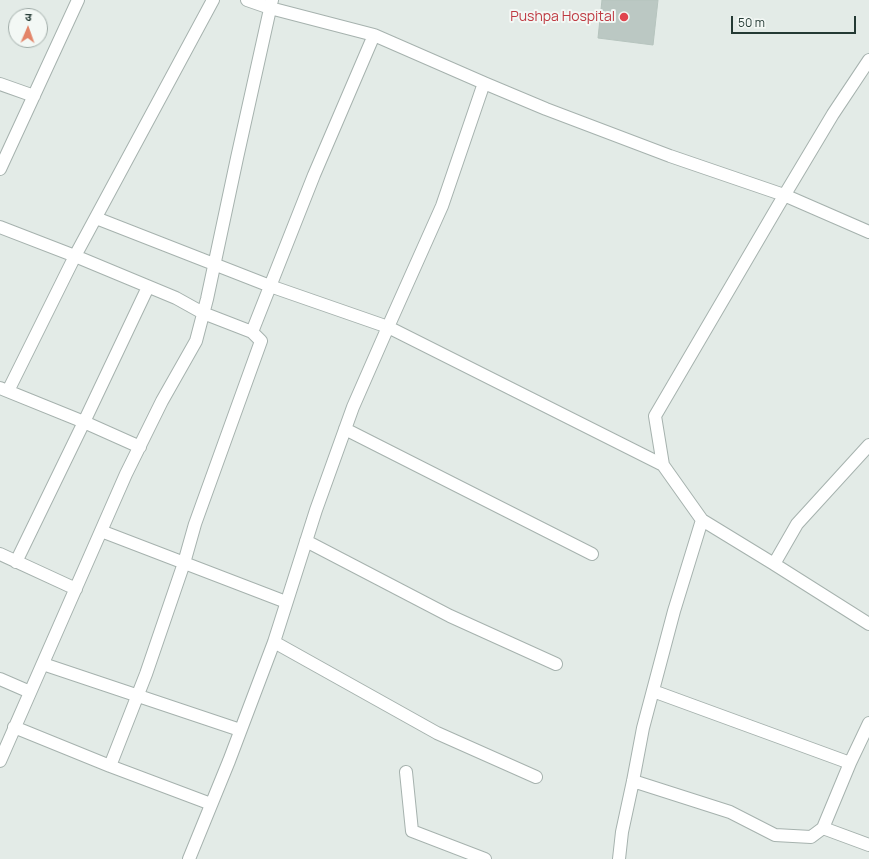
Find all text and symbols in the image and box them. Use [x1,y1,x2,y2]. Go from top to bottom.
north arrow [8,8,48,48]
scale bar [733,8,858,34]
text: उ [25,9,32,24]
place label: Pushpa Hospital [510,9,615,25]
marker: Pushpa Hospital [618,11,630,23]
text: 50 m [738,14,765,31]

